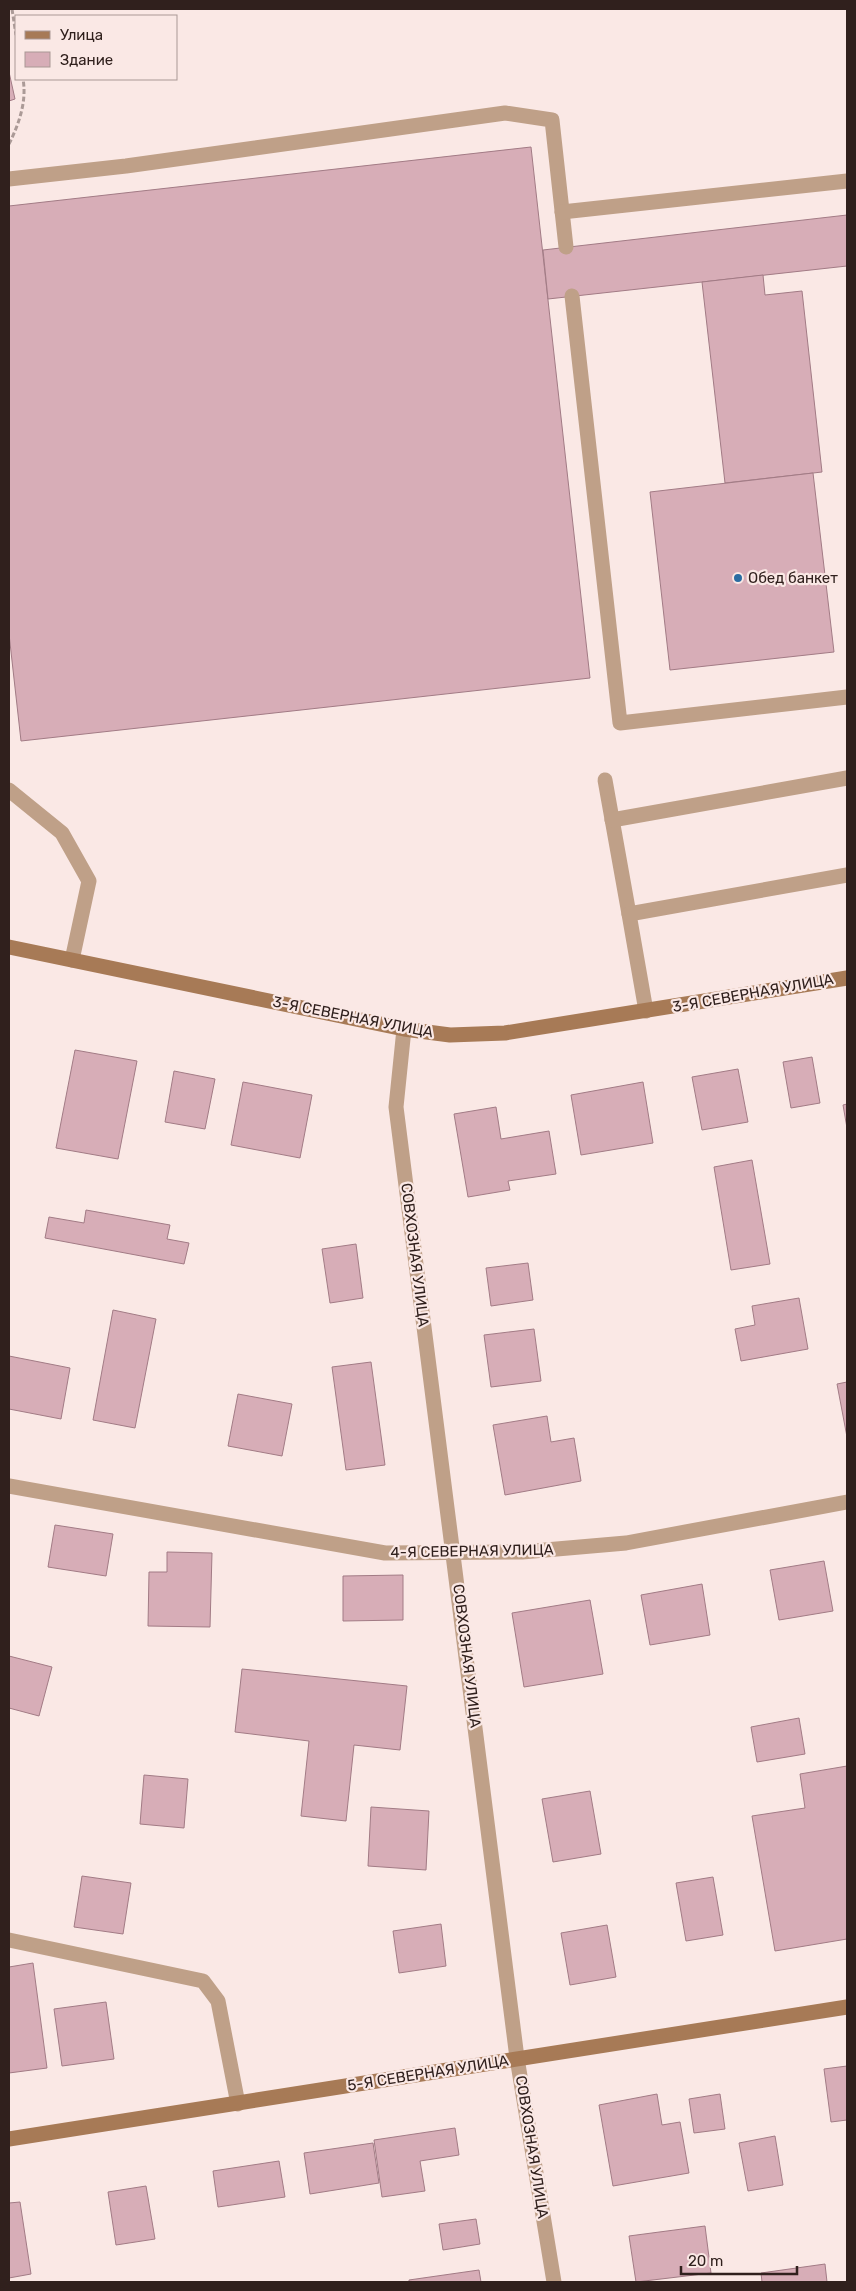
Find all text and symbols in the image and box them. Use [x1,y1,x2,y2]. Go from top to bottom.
legend [15,15,178,80]
text: Улица [60,26,103,44]
text: Здание [60,51,113,69]
place label: Обед банкет [748,569,838,587]
marker: Обед банкет [732,572,744,584]
street label: 3-Я СЕВЕРНАЯ УЛИЦА [671,970,835,1016]
street label: 3-Я СЕВЕРНАЯ УЛИЦА [271,993,435,1041]
street label: СОВХОЗНАЯ УЛИЦА [397,1182,433,1328]
street label: 4-Я СЕВЕРНАЯ УЛИЦА [390,1541,554,1561]
street label: СОВХОЗНАЯ УЛИЦА [449,1583,485,1729]
street label: 5-Я СЕВЕРНАЯ УЛИЦА [346,2051,510,2095]
street label: СОВХОЗНАЯ УЛИЦА [512,2074,552,2220]
scale bar [681,2244,797,2276]
text: 20 m [688,2252,723,2270]

